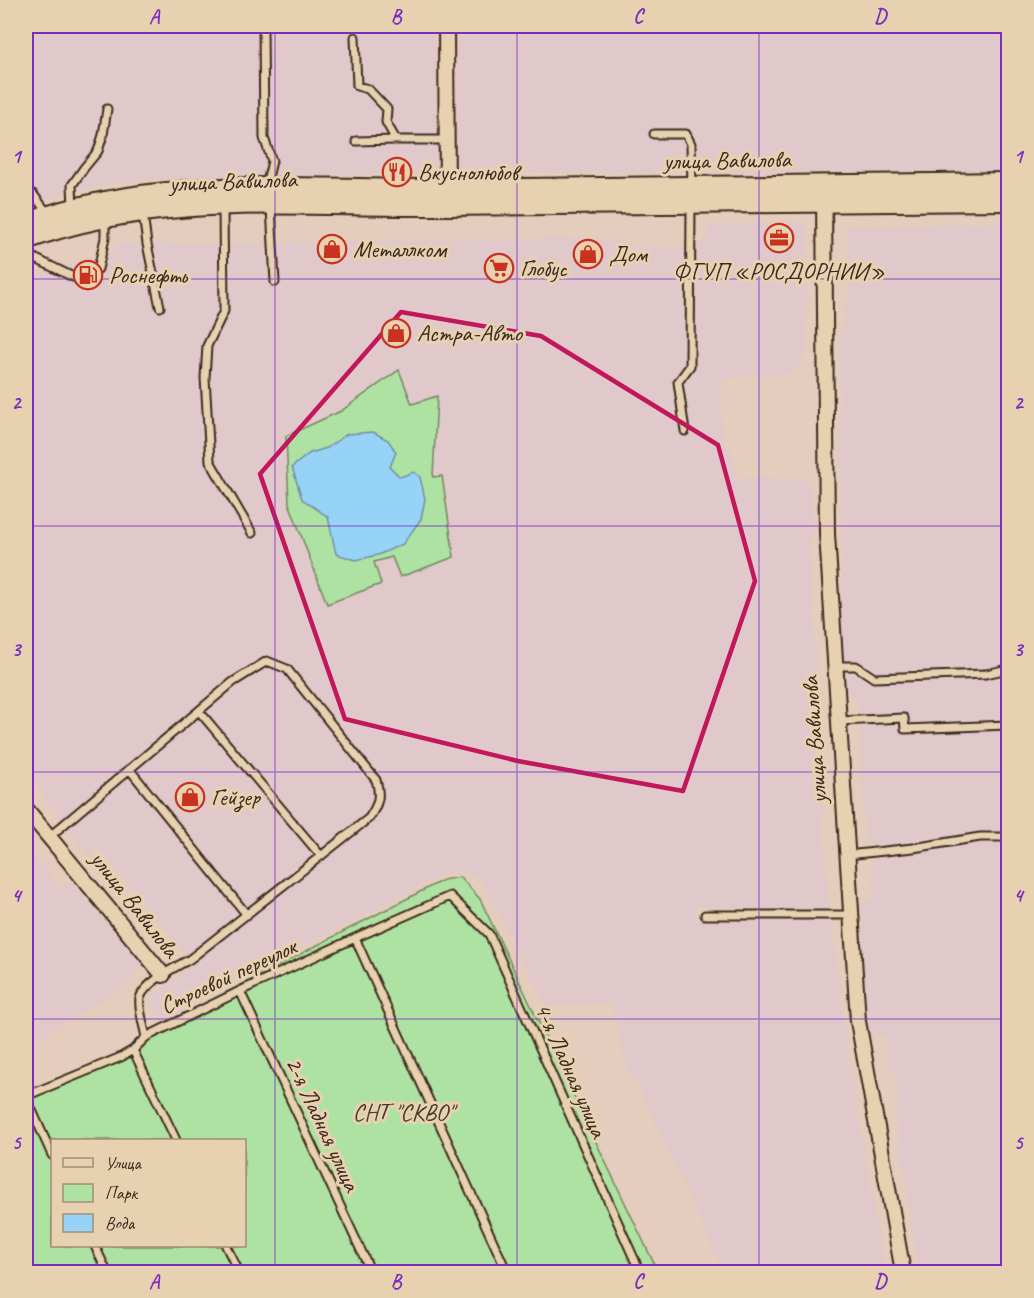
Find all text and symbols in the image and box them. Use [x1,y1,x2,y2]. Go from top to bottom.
text: A [149,4,161,29]
text: B [391,4,403,29]
text: C [633,4,645,29]
text: D [874,4,888,29]
text: 1 [12,144,23,169]
street label: улица Вавилова [661,144,793,176]
text: 1 [1014,144,1025,169]
restaurant icon: Вкуснолюбов [381,156,413,188]
place label: Вкуснолюбов [418,157,522,187]
street label: улица Вавилова [167,164,299,198]
office icon: ФГУП «РОСДОРНИИ» [763,222,795,254]
shop icon: Металлком [316,233,348,265]
place label: Металлком [353,234,448,264]
shop icon: Дом [572,238,604,270]
place label: Дом [609,239,649,269]
supermarket icon: Глобус [483,252,515,284]
place label: Глобус [520,253,568,283]
place label: ФГУП «РОСДОРНИИ» [673,256,885,286]
fuel station icon: Роснефть [72,259,104,291]
place label: Роснефть [109,260,188,290]
shop icon: Астра-Авто [380,317,412,349]
place label: Астра-Авто [417,318,524,348]
text: 2 [12,390,23,415]
text: 2 [1014,390,1025,415]
text: 3 [12,637,23,662]
text: 3 [1014,637,1025,662]
street label: улица Вавилова [794,674,834,807]
shop icon: Гейзер [174,781,206,813]
place label: Гейзер [211,782,262,813]
street label: улица Вавилова [83,843,187,965]
text: 4 [12,883,24,908]
text: 4 [1014,883,1026,908]
street label: Строевой переулок [155,930,303,1021]
street label: 4-я Ладная улица [528,998,615,1144]
street label: 2-я Ладная улица [279,1052,368,1197]
park label: СНТ "СКВО" [353,1097,459,1127]
text: 5 [12,1130,23,1155]
text: 5 [1014,1130,1025,1155]
legend [51,1139,246,1247]
text: Улица [105,1152,142,1174]
text: Парк [105,1182,139,1204]
text: Вода [105,1212,136,1234]
text: A [149,1269,161,1294]
text: B [391,1269,403,1294]
text: C [633,1269,645,1294]
text: D [874,1269,888,1294]

